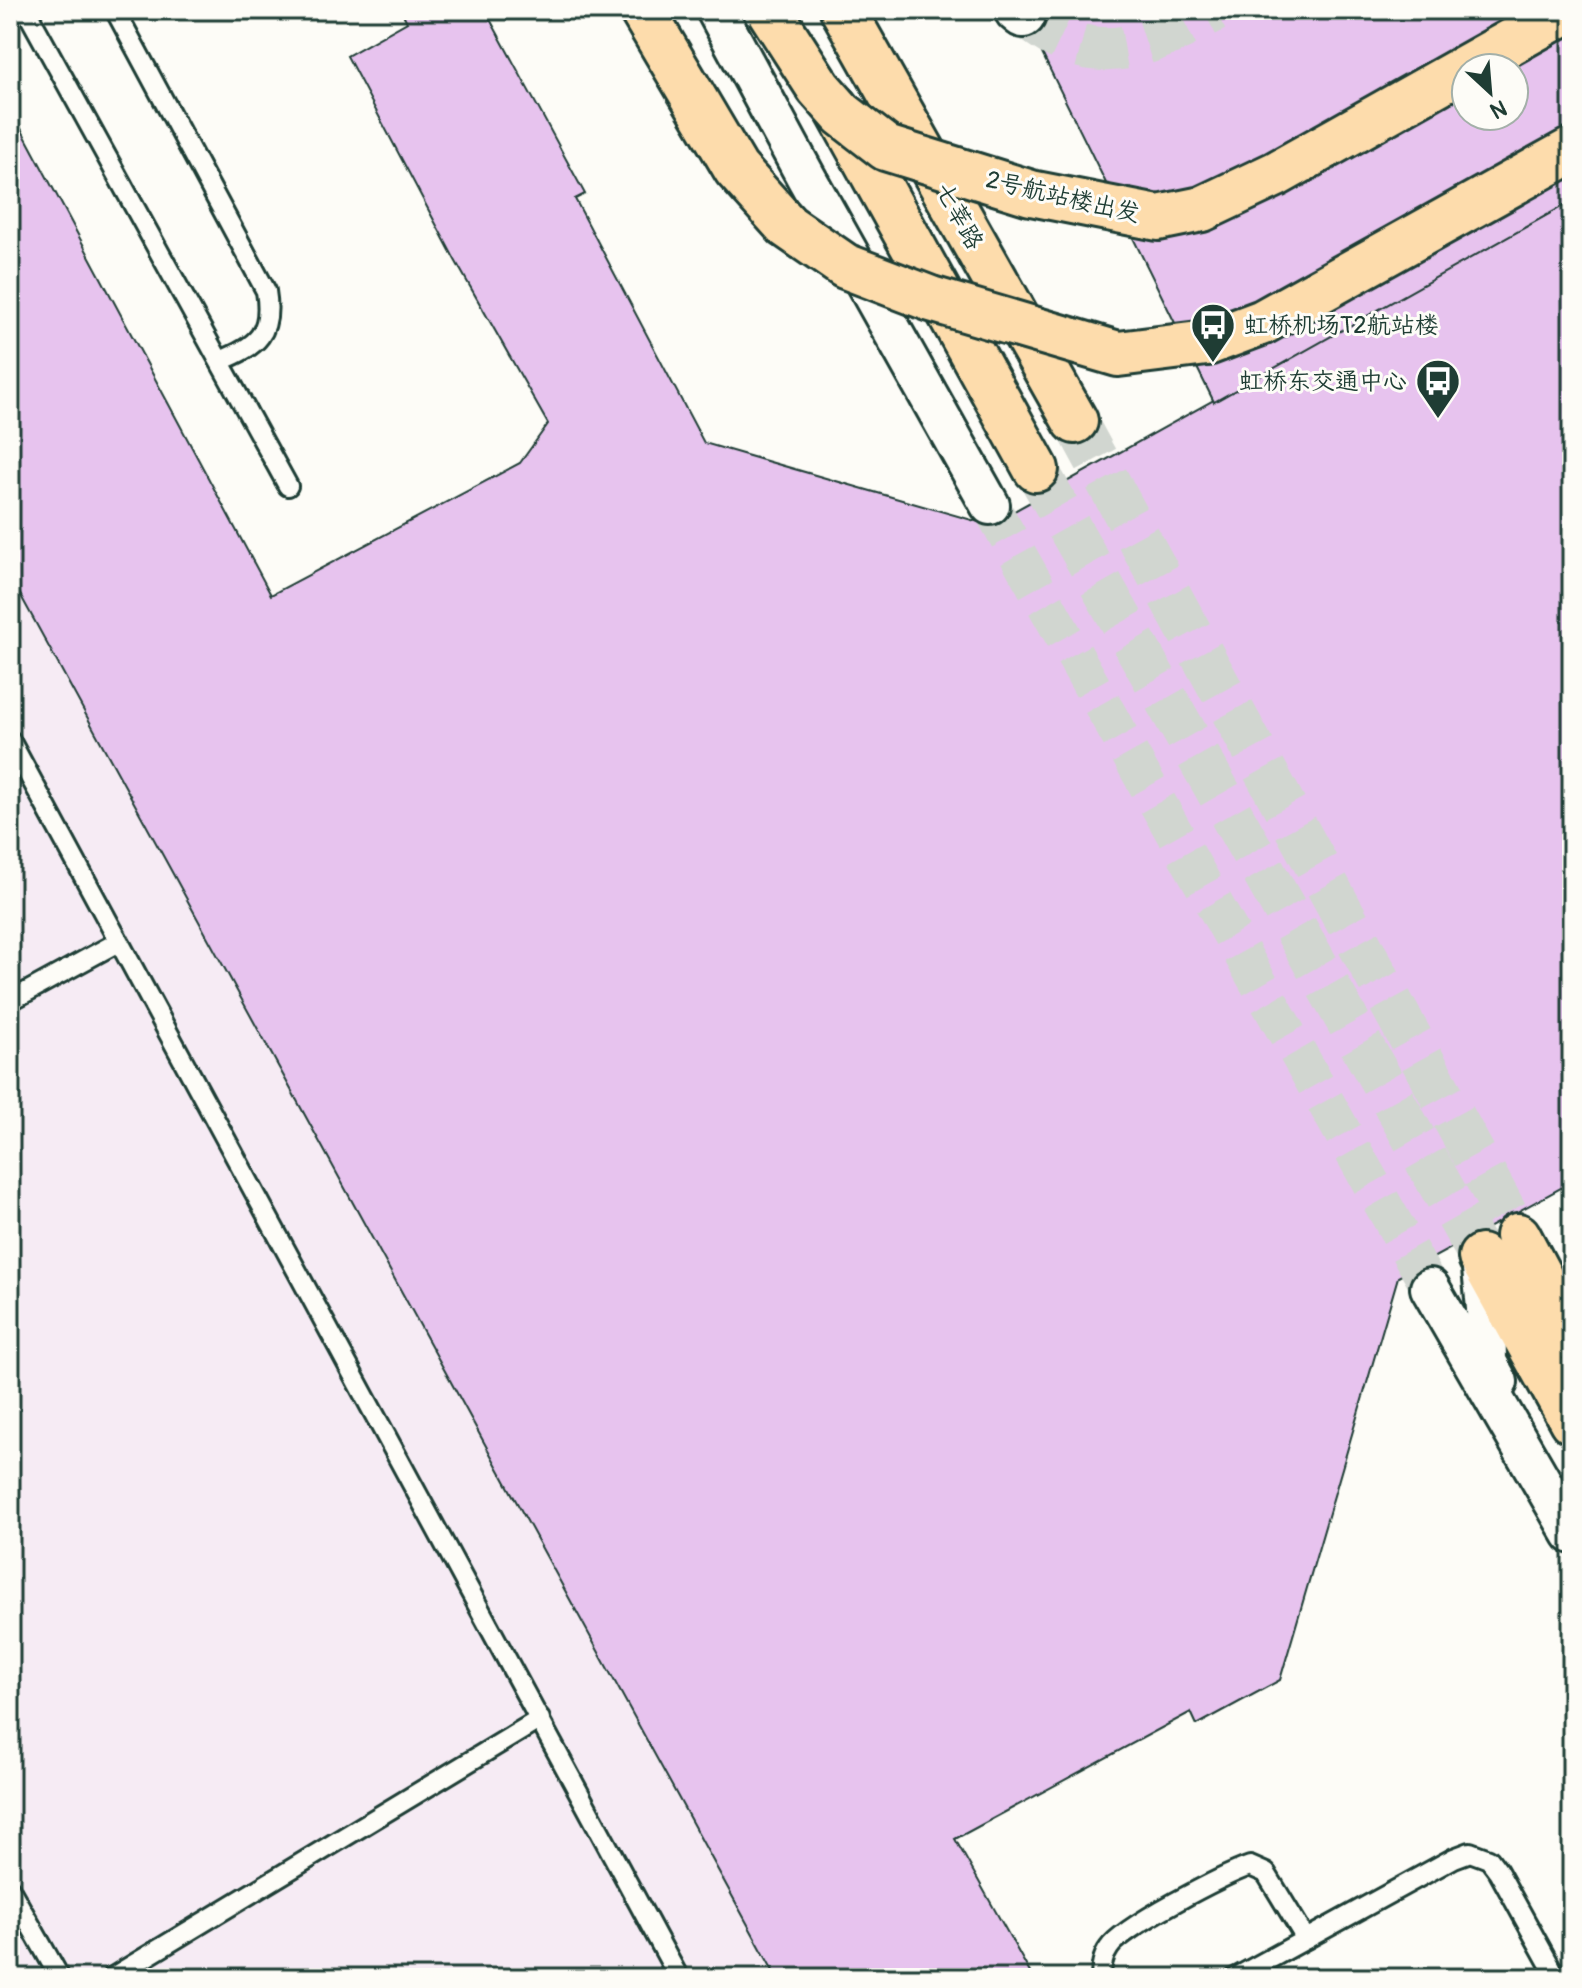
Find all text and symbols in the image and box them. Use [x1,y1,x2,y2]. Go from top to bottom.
north arrow [1450,52,1530,132]
text: N [1485,93,1511,125]
street label: 2号航站楼出发 [983,165,1143,229]
street label: 七莘路 [929,177,989,255]
bus stop icon: 虹桥机场T2航站楼 [1189,301,1237,364]
place label: 虹桥机场T2航站楼 [1244,311,1439,340]
bus stop icon: 虹桥东交通中心 [1414,357,1462,420]
place label: 虹桥东交通中心 [1239,367,1407,396]

